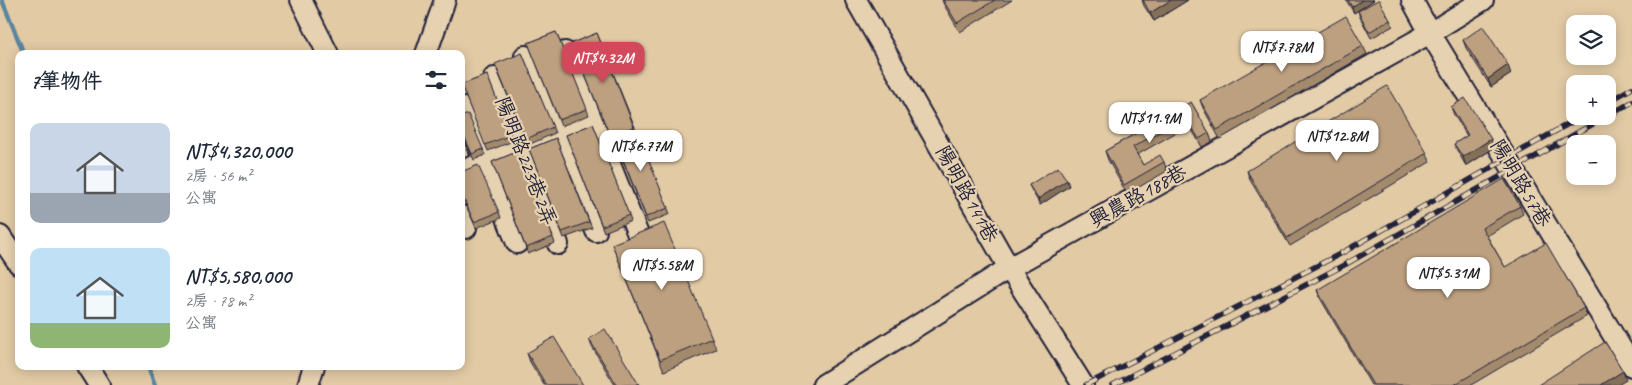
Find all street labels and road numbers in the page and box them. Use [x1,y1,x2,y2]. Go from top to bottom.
street label: 陽明路223巷2弄 [490,93,562,229]
street label: 陽明路57巷 [1485,135,1557,232]
street label: 陽明路141巷 [930,141,1004,248]
street label: 興農路188巷 [1085,159,1192,233]

